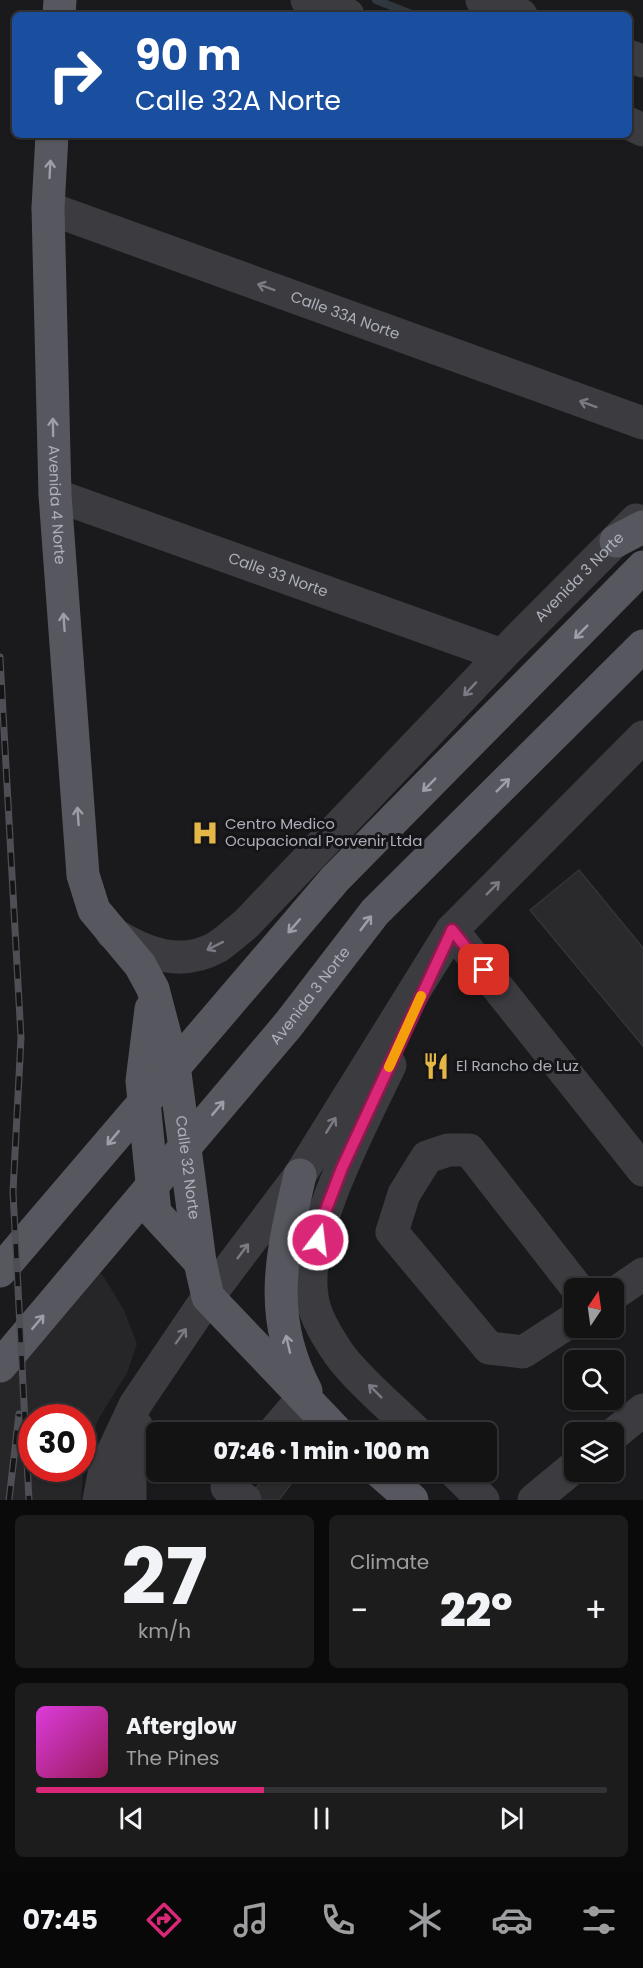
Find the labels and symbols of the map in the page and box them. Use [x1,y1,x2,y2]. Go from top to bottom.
one-way arrow [45,160,56,180]
one-way arrow [257,281,276,292]
street label: Calle 33A Norte [288,286,403,344]
one-way arrow [579,397,598,408]
one-way arrow [47,418,59,438]
street label: Avenida 4 Norte [44,445,71,565]
street label: Avenida 3 Norte [530,527,628,626]
street label: Calle 33 Norte [225,547,331,602]
one-way arrow [58,612,69,632]
one-way arrow [574,624,588,639]
one-way arrow [463,682,477,697]
one-way arrow [421,777,436,792]
one-way arrow [495,777,510,792]
one-way arrow [73,807,84,827]
place label: Centro Medico Ocupacional Porvenir Ltda [225,813,422,851]
hospital icon: Centro Medico Ocupacional Porvenir Ltda [190,818,220,848]
one-way arrow [486,881,501,895]
one-way arrow [359,916,372,932]
one-way arrow [287,918,301,933]
one-way arrow [207,940,224,952]
street label: Avenida 3 Norte [265,942,355,1049]
pin [458,944,509,995]
restaurant icon: El Rancho de Luz [421,1051,451,1081]
place label: El Rancho de Luz [456,1055,579,1076]
one-way arrow [211,1101,224,1117]
street label: Calle 32 Norte [171,1114,205,1221]
one-way arrow [326,1117,338,1134]
one-way arrow [106,1130,119,1146]
position arrow [286,1208,350,1272]
one-way arrow [237,1243,249,1259]
north arrow [564,1278,624,1338]
one-way arrow [31,1315,45,1330]
one-way arrow [175,1329,187,1345]
one-way arrow [282,1335,293,1354]
one-way arrow [367,1383,382,1398]
speed limit sign: 30 [18,1404,96,1482]

